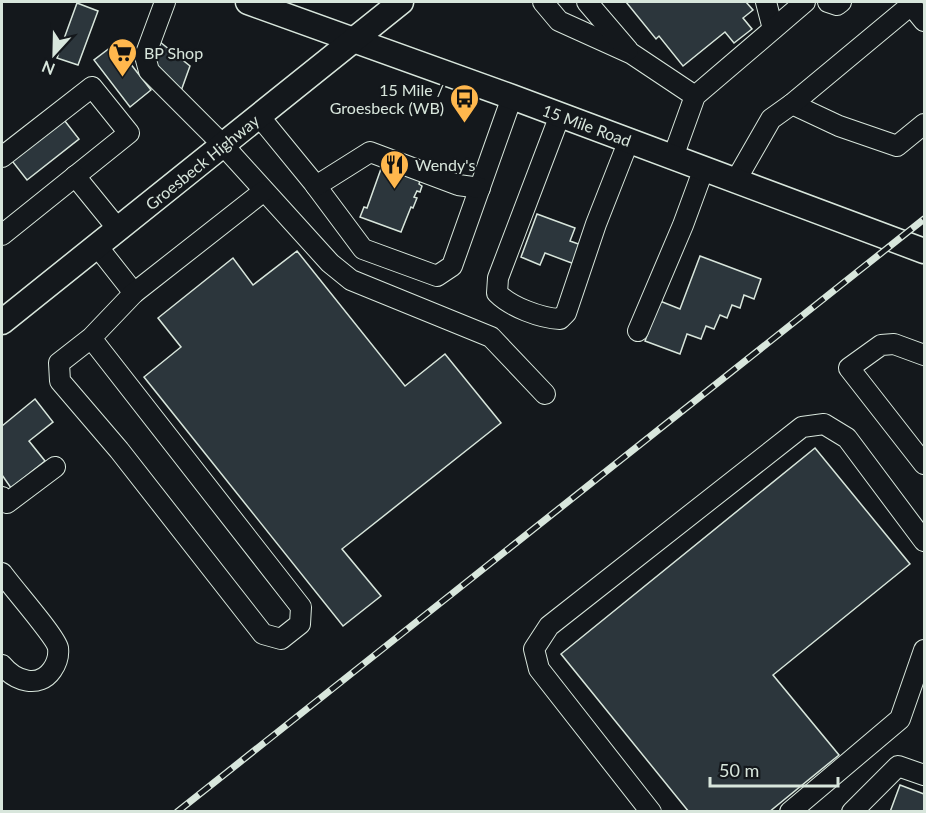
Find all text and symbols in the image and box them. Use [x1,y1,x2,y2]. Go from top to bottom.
north arrow [24,24,84,84]
supermarket icon: BP Shop [107,36,139,78]
place label: BP Shop [144,43,203,62]
text: N [39,57,57,79]
place label: 15 Mile / Groesbeck (WB) [330,80,444,117]
bus stop icon: 15 Mile / Groesbeck (WB) [449,82,481,124]
street label: 15 Mile Road [540,100,634,150]
street label: Groesbeck Highway [141,110,263,214]
restaurant icon: Wendy's [378,148,410,190]
place label: Wendy's [415,155,475,174]
scale bar [710,750,838,788]
text: 50 m [719,759,759,781]

